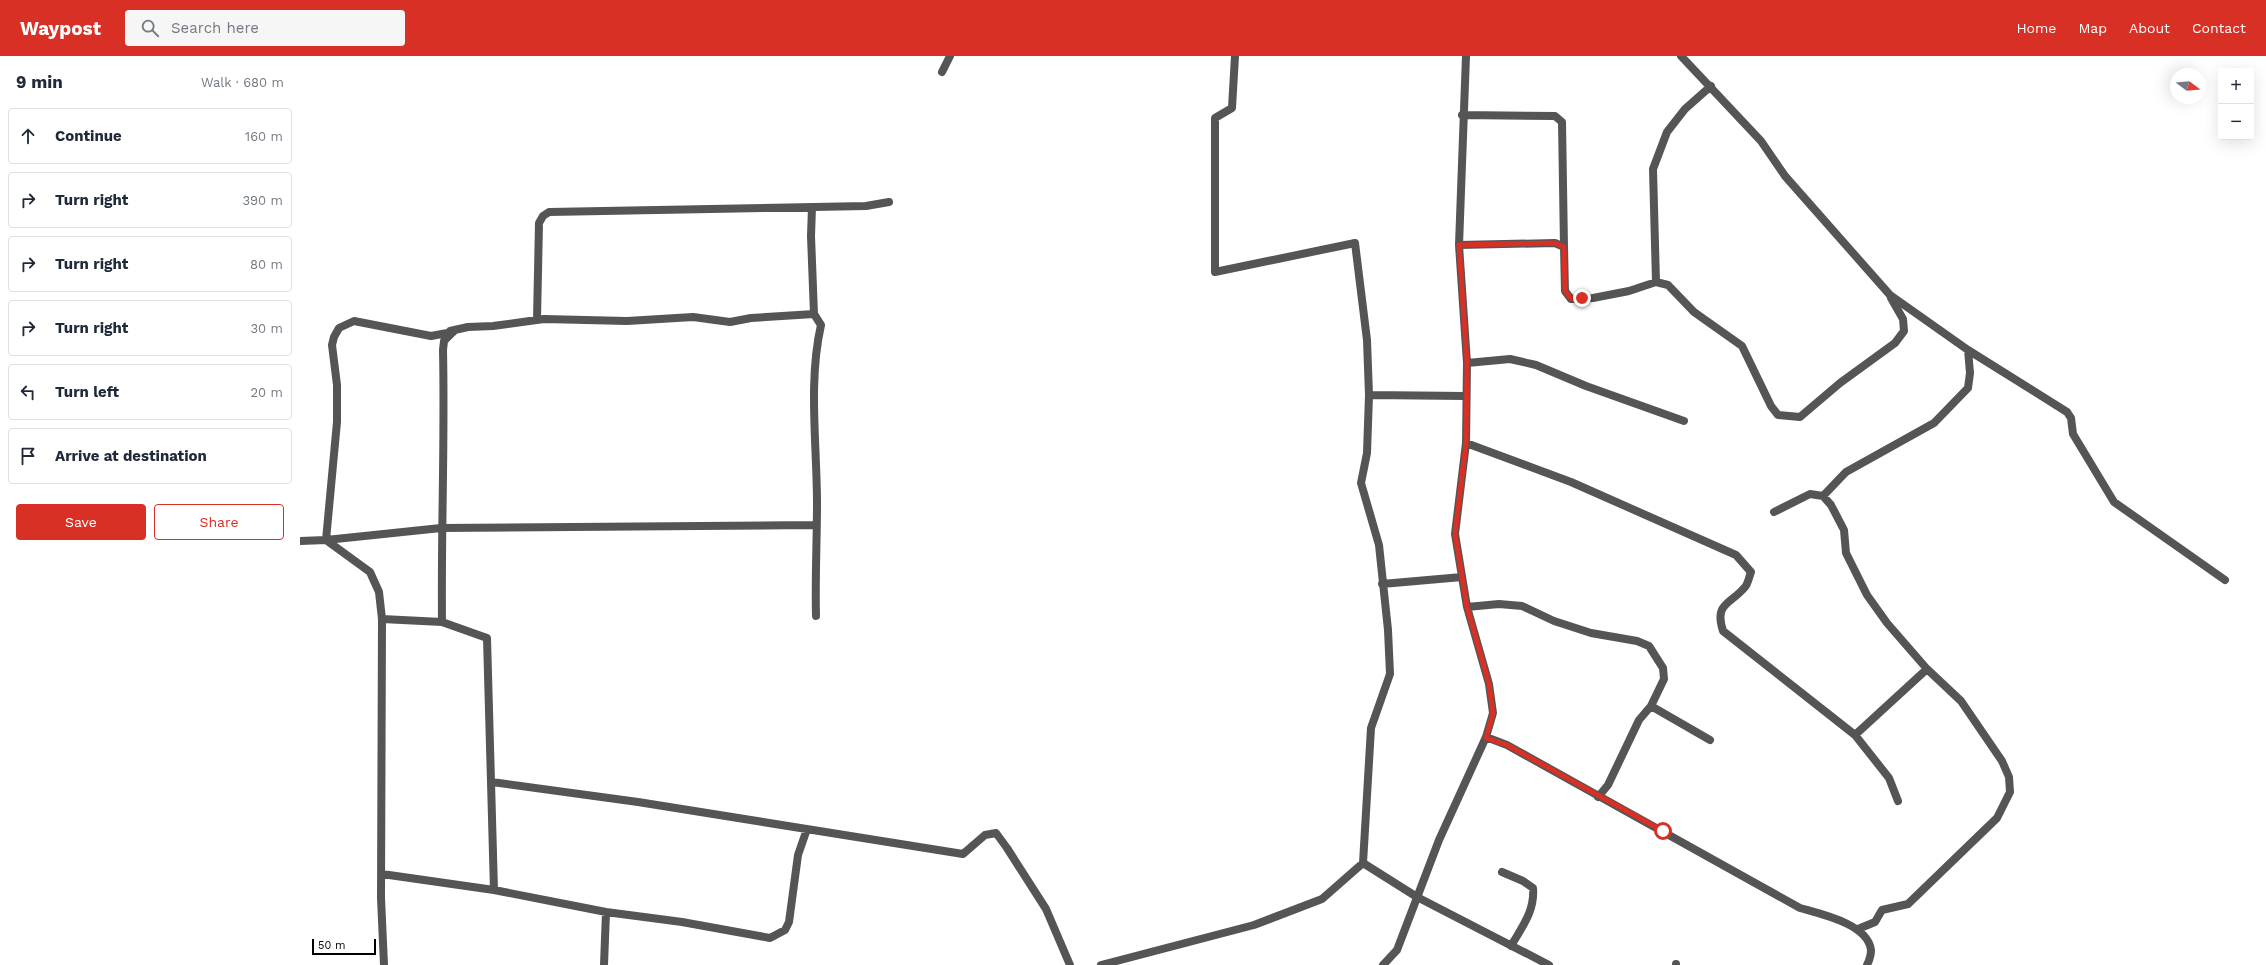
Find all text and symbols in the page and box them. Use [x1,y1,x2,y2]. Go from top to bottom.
search box [125,10,405,46]
text: Waypost [20,17,101,40]
icon: search [139,17,161,39]
text: Search here [171,19,259,37]
text: Home [2016,20,2056,36]
text: Map [2078,20,2107,36]
text: About [2129,20,2170,36]
text: Contact [2192,20,2246,36]
north arrow [2170,68,2206,104]
map controls [2218,68,2254,140]
button: + [2218,68,2254,104]
text: 9 min [16,72,63,92]
text: Walk · 680 m [201,75,284,90]
button: − [2218,104,2254,140]
icon: ahead [17,125,39,147]
text: Continue [55,127,122,145]
text: 160 m [245,129,283,144]
icon: right [17,189,39,211]
text: Turn right [55,191,128,209]
text: 390 m [242,193,283,208]
icon: right [17,253,39,275]
text: Turn right [55,255,128,273]
text: 80 m [250,257,283,272]
route end [1573,289,1591,307]
icon: right [17,317,39,339]
text: Turn right [55,319,128,337]
text: 30 m [251,321,283,336]
icon: left [17,381,39,403]
text: Turn left [55,383,119,401]
text: 20 m [251,385,283,400]
icon: arrive [17,445,39,467]
text: Arrive at destination [55,447,207,465]
button: Save [16,504,146,540]
button: Share [154,504,284,540]
route start [1654,822,1672,840]
scale bar [312,937,376,956]
text: 50 m [318,939,345,952]

